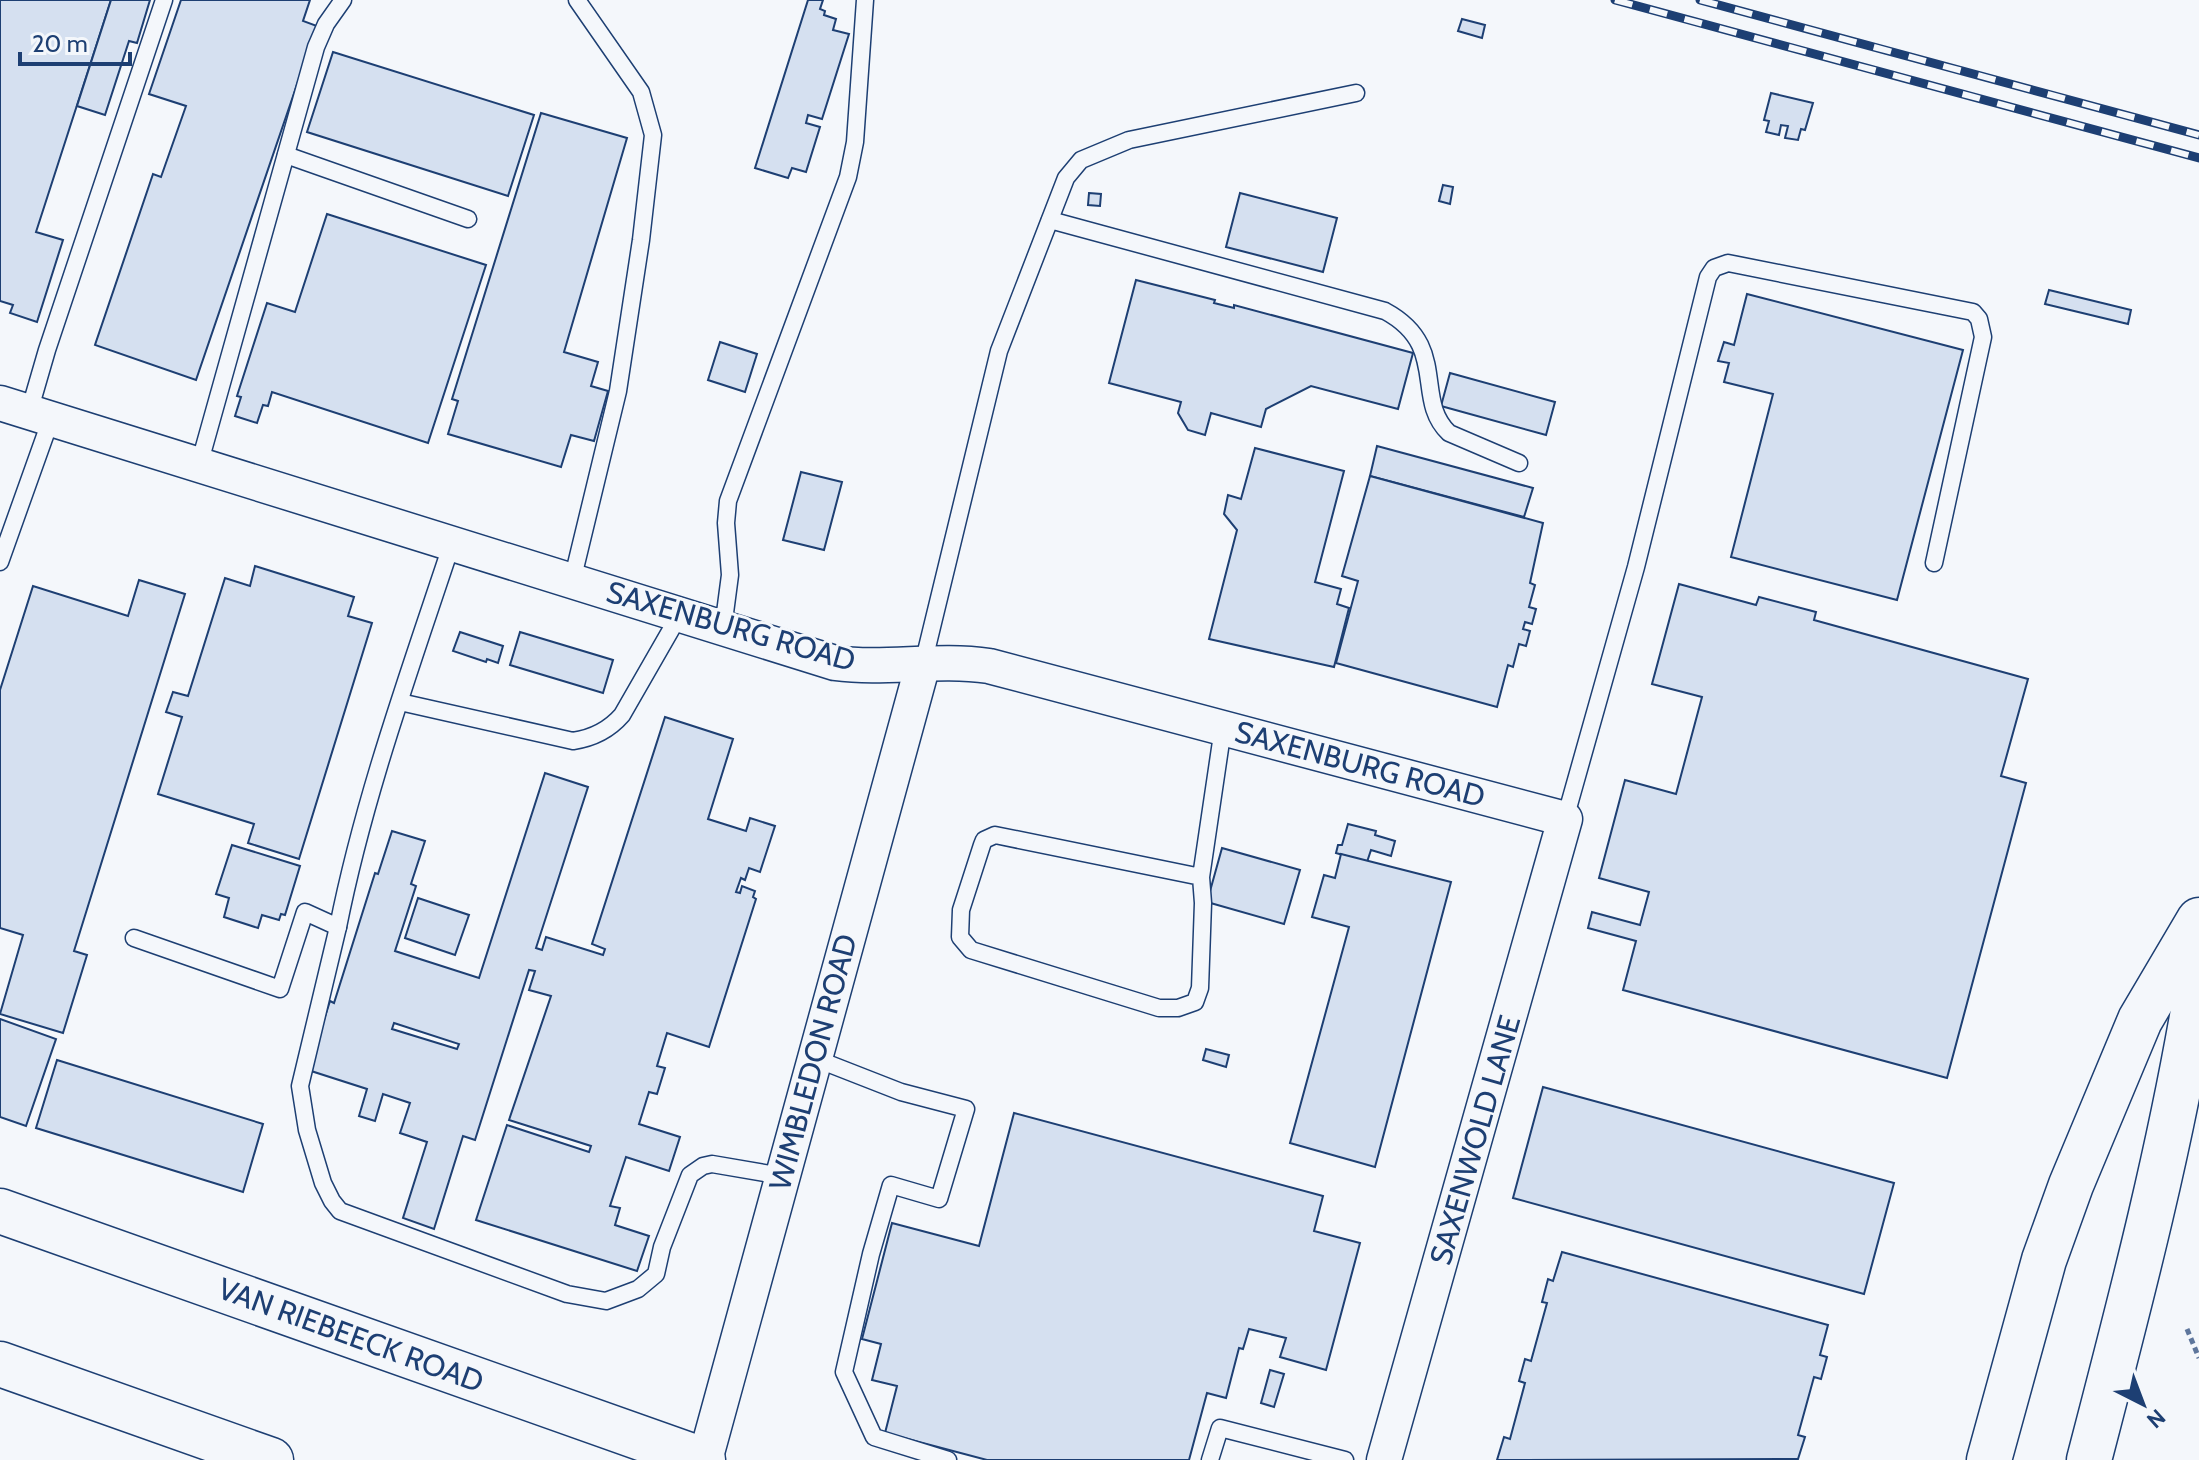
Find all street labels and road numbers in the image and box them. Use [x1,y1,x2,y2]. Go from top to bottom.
street label: SAXENBURG ROAD [602,573,860,679]
street label: SAXENBURG ROAD [1231,713,1489,815]
street label: WIMBLEDON ROAD [761,930,865,1194]
street label: SAXENWOLD LANE [1422,1011,1528,1269]
street label: VAN RIEBEECK ROAD [213,1270,489,1400]

